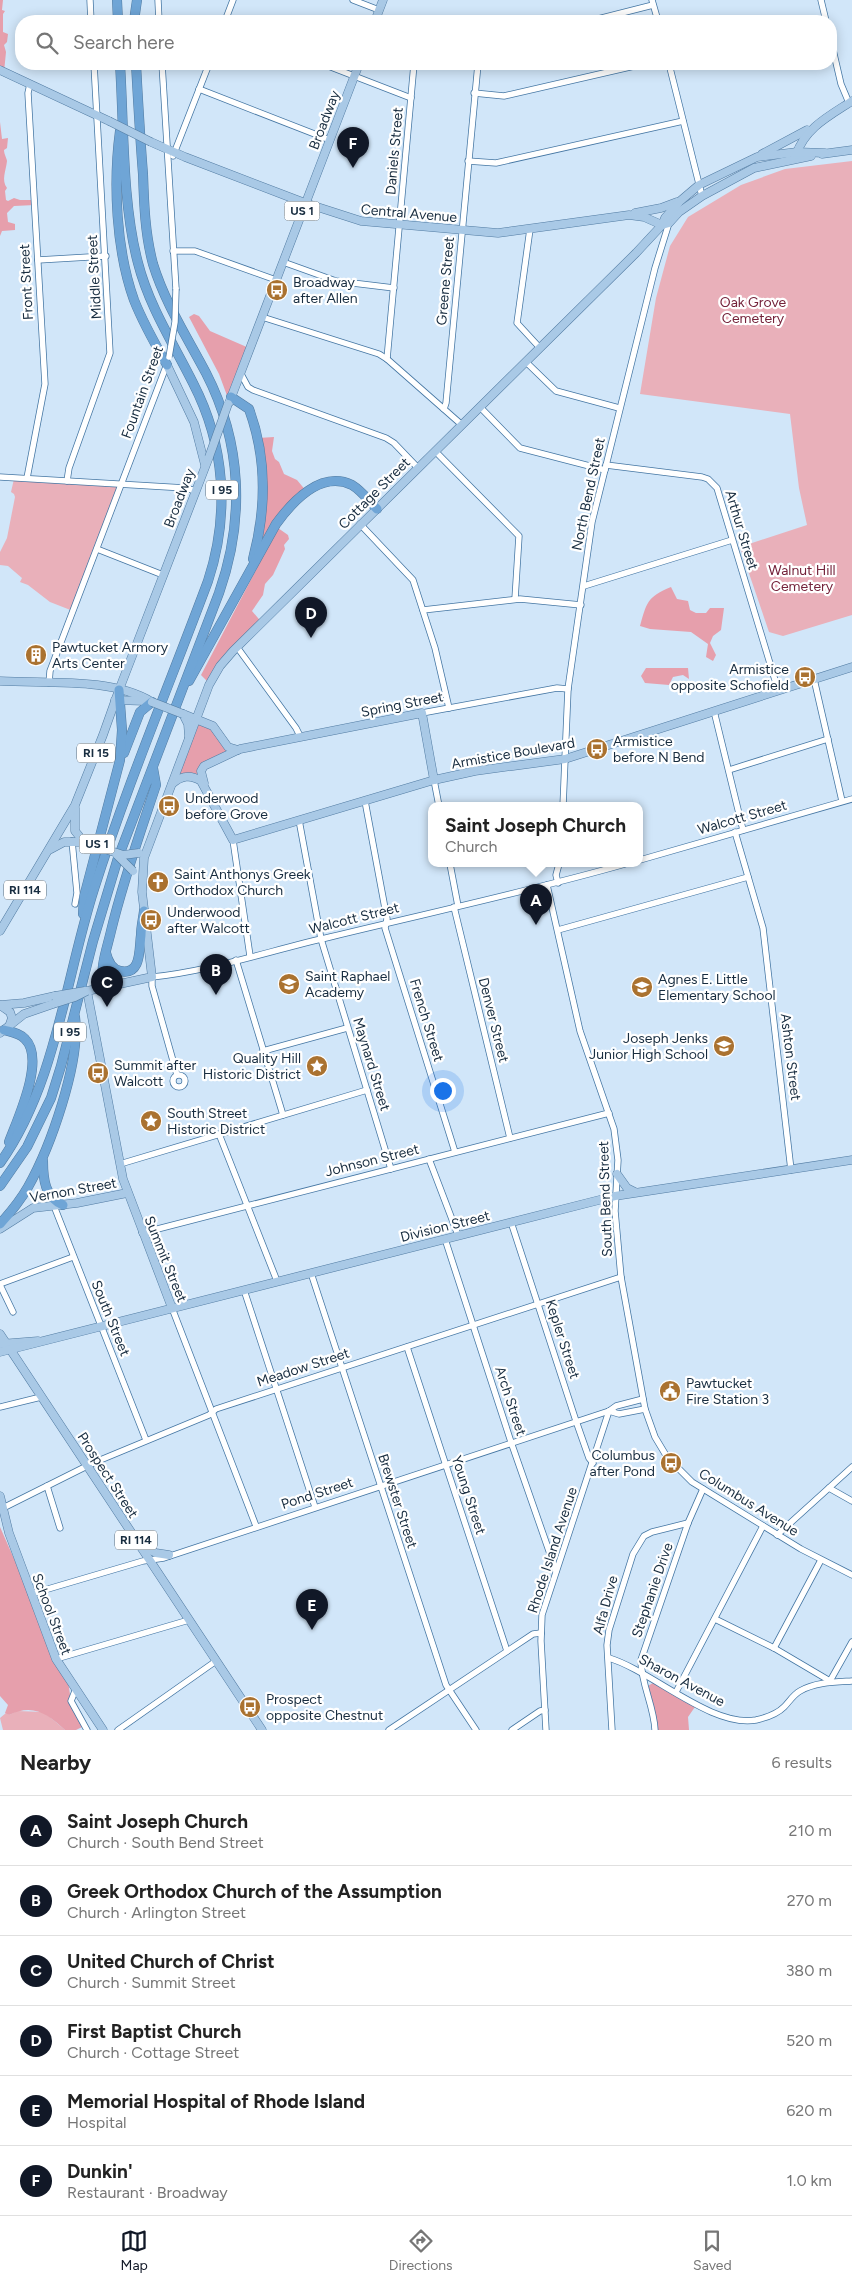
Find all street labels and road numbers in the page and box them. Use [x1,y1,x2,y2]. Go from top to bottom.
street label: Broadway [305,88,344,152]
street label: Daniels Street [382,107,407,195]
street label: Central Avenue [360,201,458,226]
road number: US 1 [284,202,320,220]
street label: Middle Street [84,234,105,320]
street label: Greene Street [433,236,458,326]
street label: Front Street [16,244,37,320]
street label: Fountain Street [118,344,167,441]
street label: North Bend Street [568,436,609,552]
street label: Cottage Street [335,454,414,533]
street label: Broadway [160,466,199,530]
road number: I 95 [206,480,238,500]
street label: Arthur Street [721,488,762,572]
street label: Spring Street [359,688,445,721]
street label: Armistice Boulevard [450,734,576,773]
road number: RI 15 [77,744,115,762]
street label: Walcott Street [696,797,789,838]
road number: US 1 [80,834,114,854]
road number: RI 114 [4,880,46,900]
street label: Walcott Street [307,899,401,938]
street label: Denver Street [475,976,512,1064]
street label: French Street [406,977,447,1064]
street label: Ashton Street [777,1013,804,1102]
street label: Maynard Street [349,1015,394,1113]
road number: I 95 [54,1022,86,1042]
street label: Johnson Street [323,1141,421,1180]
street label: South Bend Street [595,1141,616,1257]
street label: Vernon Street [28,1174,118,1206]
street label: Division Street [399,1207,492,1246]
street label: Summit Street [141,1214,191,1305]
street label: South Street [88,1278,133,1359]
street label: Kepler Street [542,1297,583,1381]
street label: Meadow Street [255,1344,352,1390]
street label: Arch Street [491,1364,530,1438]
street label: Prospect Street [74,1429,142,1521]
street label: Brewster Street [374,1452,421,1551]
street label: Young Street [448,1453,489,1537]
street label: Columbus Avenue [696,1465,802,1540]
street label: Pond Street [279,1474,355,1513]
street label: Rhode Island Avenue [524,1485,581,1615]
road number: RI 114 [115,1530,157,1550]
street label: Stephanie Drive [628,1540,677,1640]
street label: School Street [28,1571,75,1657]
street label: Alfa Drive [589,1573,622,1637]
street label: Sharon Avenue [636,1651,728,1710]

